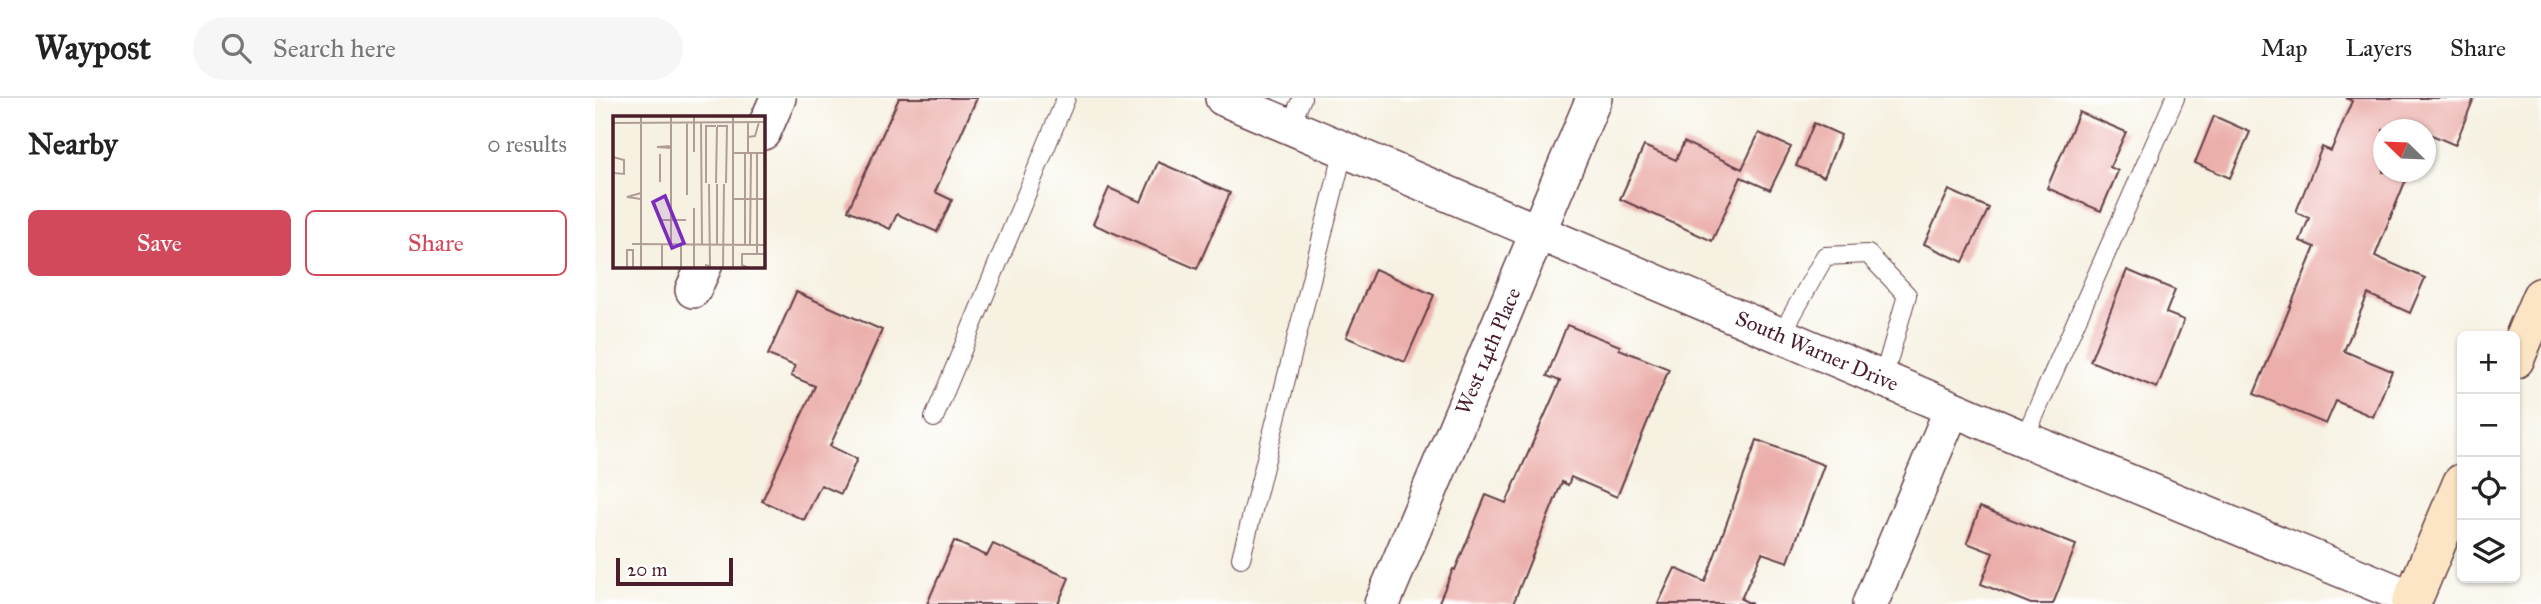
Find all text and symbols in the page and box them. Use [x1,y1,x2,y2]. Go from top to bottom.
search box [193,17,683,80]
text: Waypost [35,28,151,68]
icon: search [217,29,255,67]
text: Search here [273,32,396,64]
text: Map [2261,33,2308,63]
text: Layers [2346,33,2412,63]
text: Share [2450,33,2506,63]
inset map [613,116,765,268]
north arrow [2373,119,2436,182]
text: Nearby [28,126,118,162]
text: 0 results [487,130,567,158]
button: Save [28,210,291,276]
button: Share [305,210,567,276]
street label: West 14th Place [1450,283,1526,418]
street label: South Warner Drive [1732,305,1903,397]
map controls [2457,331,2520,583]
button: + [2457,331,2520,394]
button: − [2457,394,2520,457]
button: locate [2457,457,2520,520]
button: layers [2457,520,2520,583]
scale bar [616,555,733,587]
text: 20 m [627,558,668,581]

